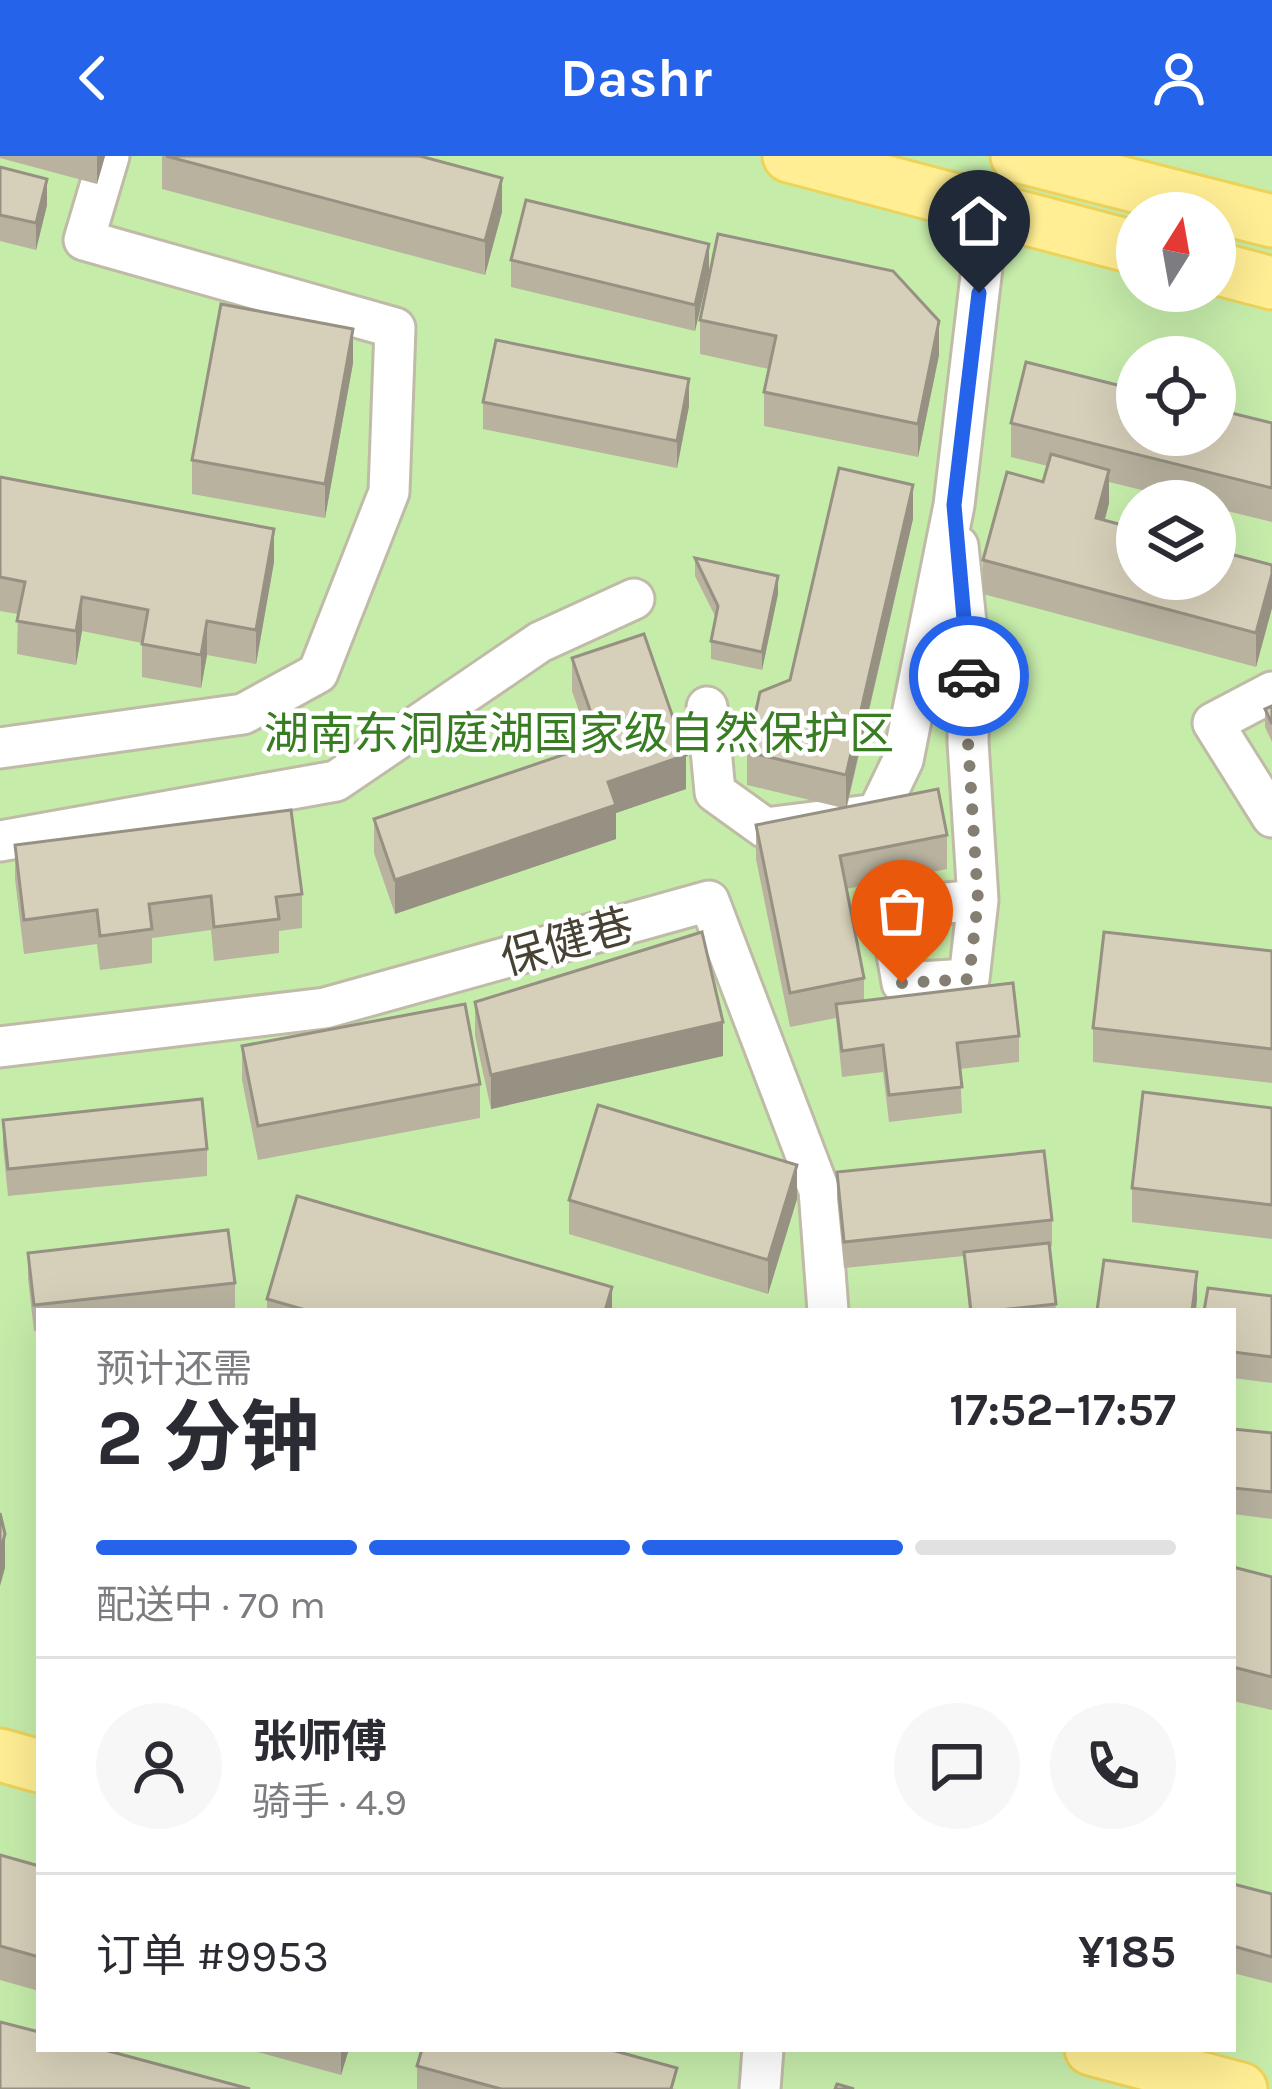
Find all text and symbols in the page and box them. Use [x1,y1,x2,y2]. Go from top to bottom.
icon: back [60,45,126,111]
icon: person [1146,45,1212,111]
text: Dashr [560,46,712,110]
pin [928,170,1030,293]
icon: home [946,188,1012,254]
north arrow [1116,192,1236,312]
map controls [1116,192,1236,600]
button: locate [1116,336,1236,456]
button: layers [1116,480,1236,600]
courier [909,616,1029,736]
icon: car [936,643,1002,709]
park label: 湖南东洞庭湖国家级自然保护区 [264,708,894,760]
pin [851,860,953,983]
icon: bag [869,878,935,944]
street label: 保健巷 [495,898,639,986]
text: 预计还需 [96,1346,252,1392]
text: 17:52–17:57 [949,1384,1176,1436]
text: 2 分钟 [96,1392,319,1484]
text: 配送中 · 70 m [96,1582,326,1628]
button: person [96,1703,222,1829]
button: chat [894,1703,1020,1829]
button: phone [1050,1703,1176,1829]
text: 张师傅 [252,1716,387,1768]
text: 骑手 · 4.9 [252,1779,407,1825]
text: ¥185 [1078,1926,1176,1978]
text: 订单 #9953 [96,1930,329,1982]

